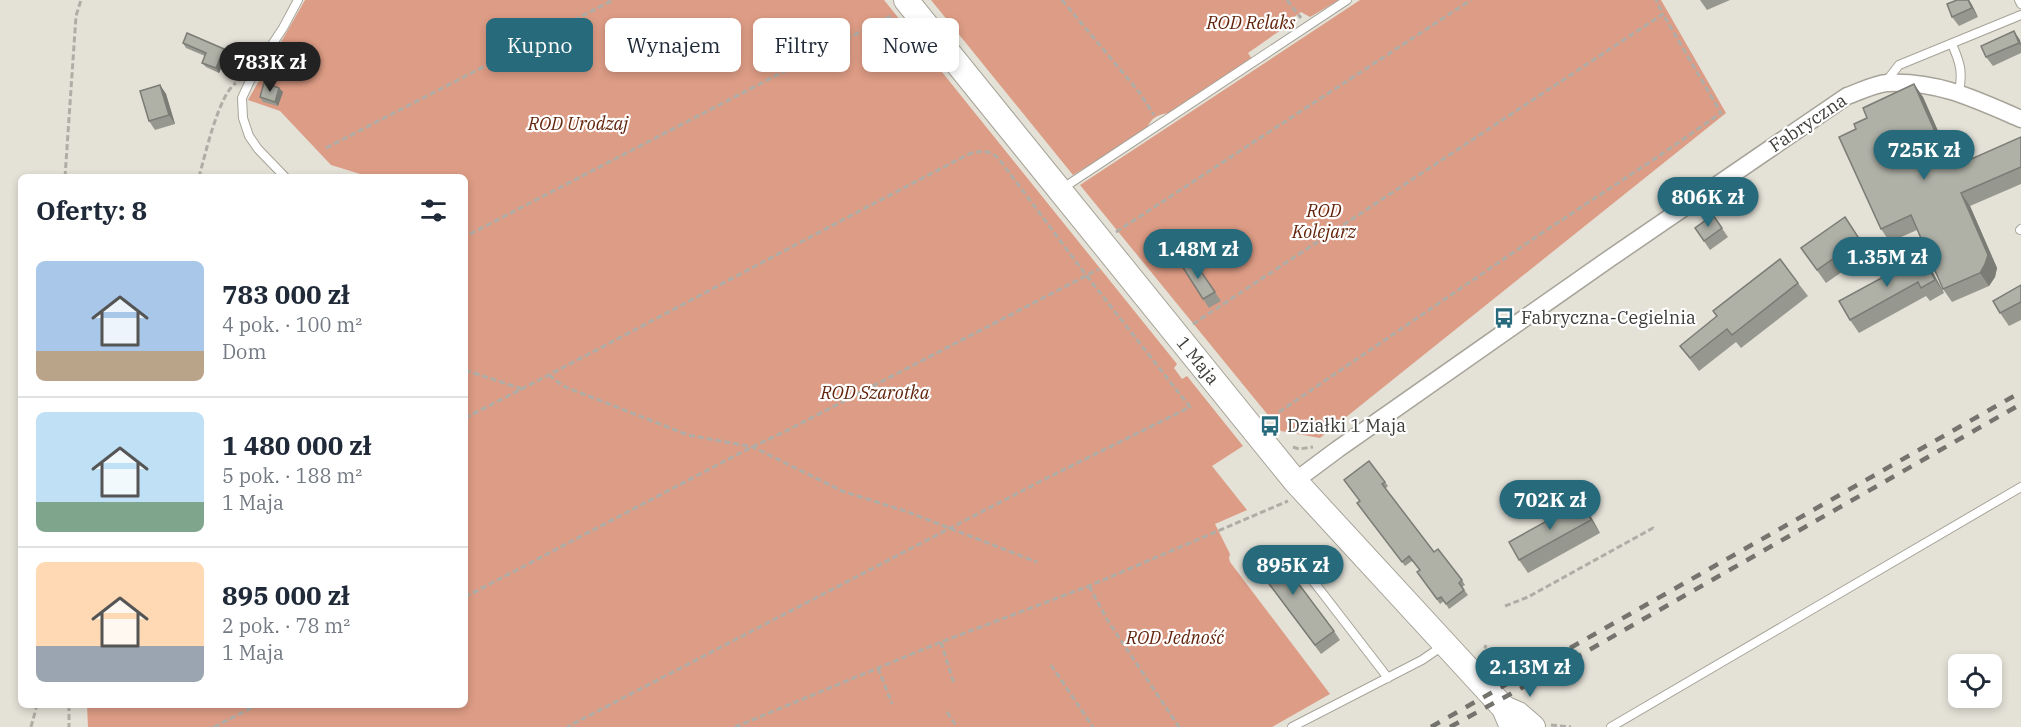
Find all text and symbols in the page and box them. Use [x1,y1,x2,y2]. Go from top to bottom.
park label: ROD Relaks [1206,11,1296,34]
chip: Kupno [486,18,593,72]
chip: Wynajem [605,18,741,72]
chip: Filtry [753,18,850,72]
chip: Nowe [862,18,959,72]
pin: 783K zł [215,42,325,93]
text: 783K zł [234,48,306,75]
street label: Fabryczna [1765,88,1851,157]
park label: ROD Urodzaj [527,112,629,135]
pin: 725K zł [1869,130,1979,181]
text: 725K zł [1888,136,1960,163]
pin: 806K zł [1653,177,1763,228]
text: 806K zł [1672,183,1744,210]
text: Oferty: 8 [36,193,147,227]
icon: filters [417,194,450,227]
park label: ROD Kolejarz [1291,199,1357,243]
pin: 1.48M zł [1136,229,1260,280]
text: 1.48M zł [1157,235,1239,262]
pin: 1.35M zł [1825,237,1949,288]
text: 1.35M zł [1846,243,1928,270]
text: 783 000 zł [222,277,350,311]
icon: home [84,285,156,357]
bus stop icon: Fabryczna-Cegielnia [1492,306,1516,330]
place label: Fabryczna-Cegielnia [1521,306,1696,329]
text: 4 pok. · 100 m² [222,311,362,338]
street label: 1 Maja [1172,332,1225,390]
text: Dom [222,338,266,365]
park label: ROD Szarotka [820,381,930,404]
bus stop icon: Działki 1 Maja [1258,414,1282,438]
place label: Działki 1 Maja [1287,414,1406,437]
text: 1 480 000 zł [222,428,371,462]
icon: home [84,436,156,508]
text: 5 pok. · 188 m² [222,462,362,489]
pin: 702K zł [1495,480,1605,531]
text: 702K zł [1514,486,1586,513]
text: 1 Maja [222,489,284,516]
pin: 895K zł [1238,545,1348,596]
text: 895K zł [1257,551,1329,578]
text: 895 000 zł [222,578,350,612]
icon: home [84,586,156,658]
text: 2 pok. · 78 m² [222,612,350,639]
park label: ROD Jedność [1125,626,1225,649]
text: 1 Maja [222,639,284,666]
pin: 2.13M zł [1468,647,1592,698]
text: 2.13M zł [1489,653,1571,680]
map controls [1948,654,2002,708]
button: locate [1948,654,2002,708]

